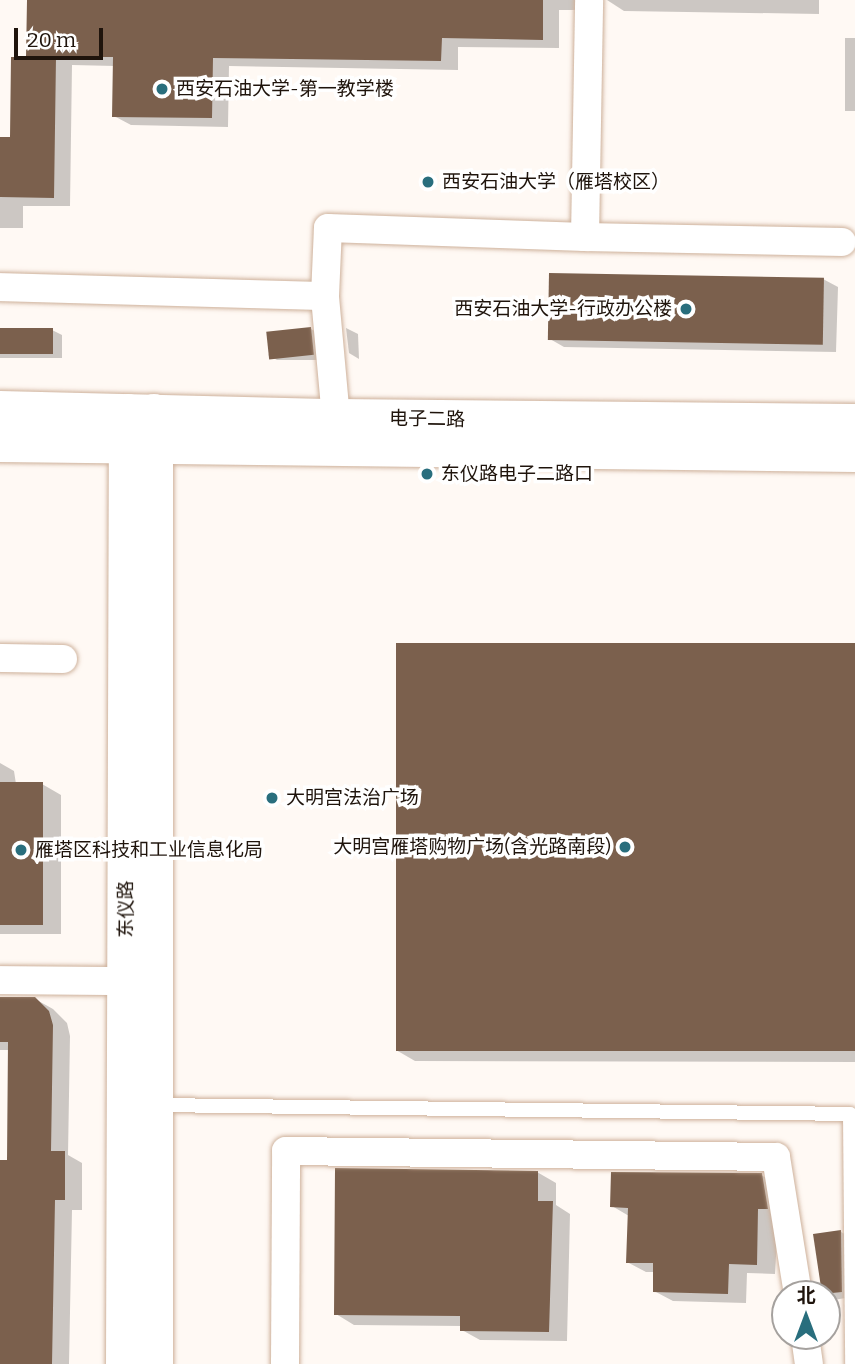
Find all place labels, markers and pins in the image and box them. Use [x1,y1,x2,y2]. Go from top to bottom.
place label: 西安石油大学-第一教学楼 [176,78,394,100]
marker: 西安石油大学-第一教学楼 [154,81,170,97]
place label: 西安石油大学（雁塔校区） [442,171,670,193]
marker: 西安石油大学（雁塔校区） [420,174,436,190]
place label: 西安石油大学-行政办公楼 [454,298,672,320]
marker: 西安石油大学-行政办公楼 [678,301,694,317]
place label: 东仪路电子二路口 [441,463,593,485]
marker: 东仪路电子二路口 [419,466,435,482]
place label: 大明宫法治广场 [286,787,419,809]
marker: 大明宫法治广场 [264,790,280,806]
place label: 大明宫雁塔购物广场(含光路南段) [333,836,611,858]
place label: 雁塔区科技和工业信息化局 [35,839,263,861]
marker: 大明宫雁塔购物广场(含光路南段) [617,839,633,855]
marker: 雁塔区科技和工业信息化局 [13,842,29,858]

